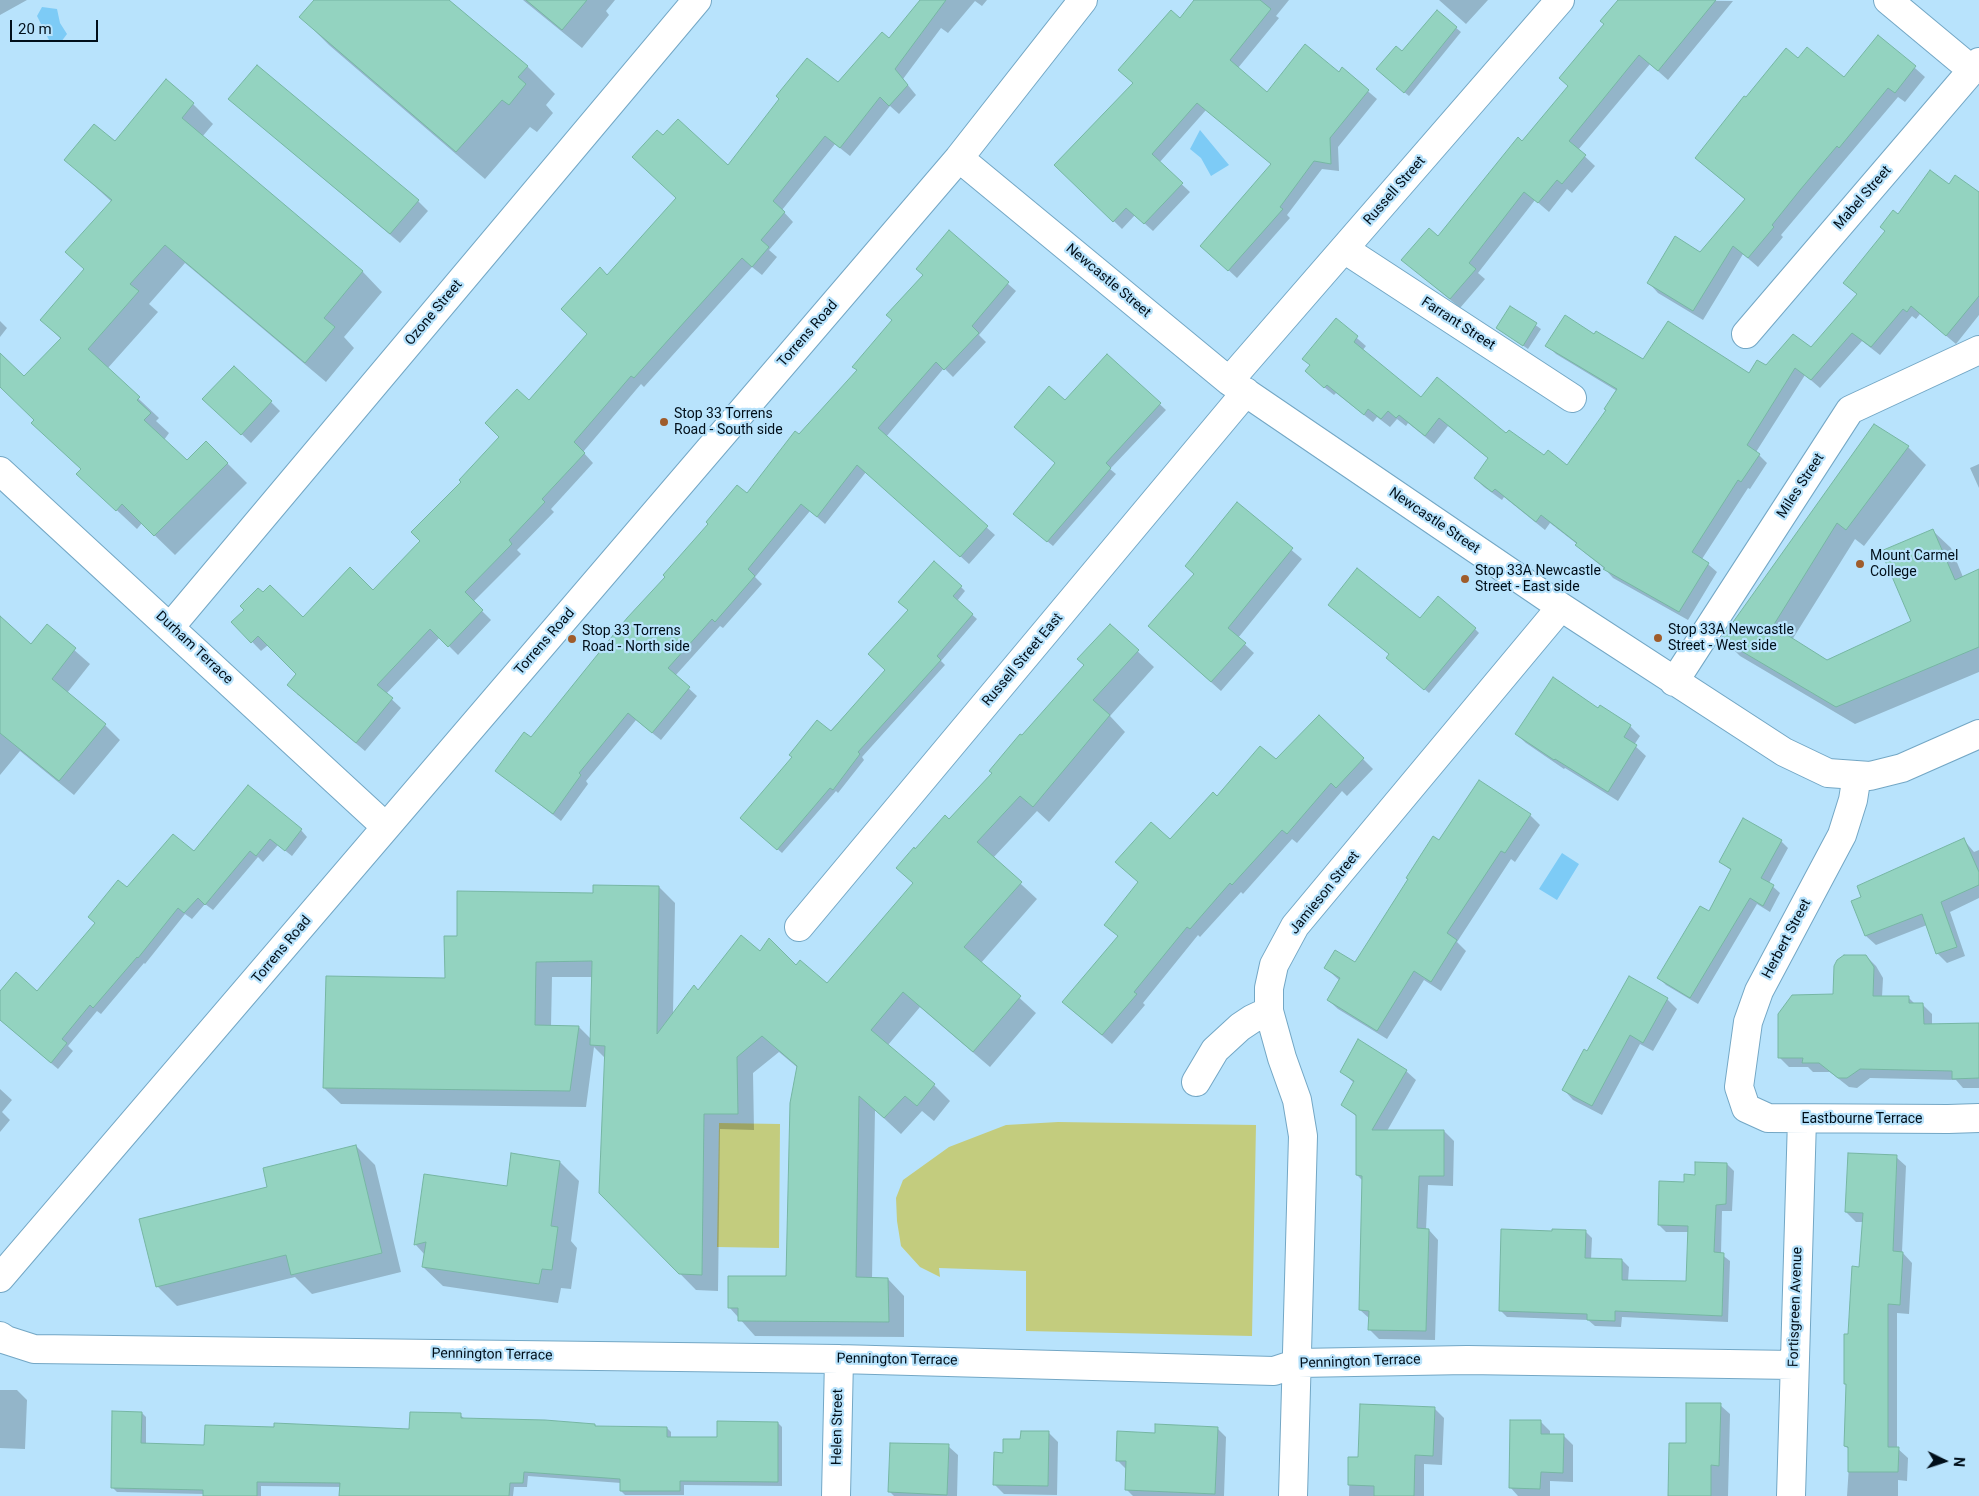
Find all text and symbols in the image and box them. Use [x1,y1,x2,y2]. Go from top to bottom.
scale bar [12,10,100,42]
text: 20 m [18,20,52,38]
street label: Russell Street [1361,153,1429,229]
street label: Mabel Street [1831,163,1895,233]
street label: Newcastle Street [1062,241,1154,321]
street label: Ozone Street [402,277,466,349]
street label: Farrant Street [1418,294,1498,354]
street label: Torrens Road [774,297,842,371]
place label: Stop 33 Torrens Road - South side [674,406,783,438]
marker: Stop 33 Torrens Road - South side [658,416,670,428]
street label: Miles Street [1774,450,1828,522]
street label: Newcastle Street [1385,484,1483,558]
place label: Mount Carmel College [1870,548,1958,580]
marker: Mount Carmel College [1854,558,1866,570]
place label: Stop 33A Newcastle Street - East side [1475,563,1601,596]
marker: Stop 33A Newcastle Street - East side [1459,573,1471,585]
street label: Torrens Road [511,605,579,679]
street label: Durham Terrace [152,608,236,688]
street label: Russell Street East [979,610,1067,710]
place label: Stop 33A Newcastle Street - West side [1668,622,1794,654]
place label: Stop 33 Torrens Road - North side [582,623,690,656]
marker: Stop 33A Newcastle Street - West side [1652,632,1664,644]
marker: Stop 33 Torrens Road - North side [566,633,578,645]
street label: Jamieson Street [1286,848,1364,938]
street label: Herbert Street [1759,896,1815,982]
street label: Torrens Road [249,913,315,987]
street label: Eastbourne Terrace [1802,1111,1922,1127]
street label: Fortisgreen Avenue [1786,1247,1806,1367]
street label: Pennington Terrace [431,1346,553,1364]
street label: Pennington Terrace [836,1351,958,1369]
street label: Pennington Terrace [1299,1351,1421,1373]
street label: Helen Street [829,1389,847,1465]
north arrow [1919,1436,1969,1486]
text: N [1951,1457,1967,1468]

